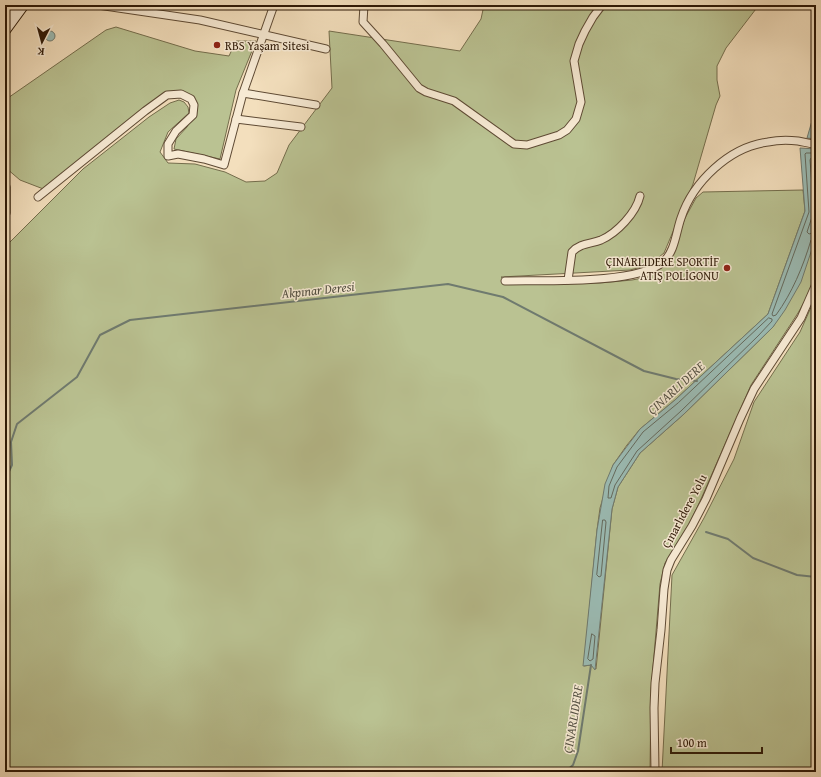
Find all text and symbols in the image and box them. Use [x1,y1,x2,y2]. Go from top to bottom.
north arrow [22,22,62,62]
place label: RBS Yaşam Sitesi [225,37,310,54]
marker: RBS Yaşam Sitesi [212,40,222,50]
text: K [37,44,45,60]
place label: ÇINARLIDERE SPORTİF ATIŞ POLİGONU [606,253,719,284]
marker: ÇINARLIDERE SPORTİF ATIŞ POLİGONU [722,263,732,273]
water label: Akpınar Deresi [280,277,356,303]
water label: ÇINARLI DERE [643,356,710,419]
street label: Çınarlıdere Yolu [657,471,711,551]
water label: ÇINARLIDERE [558,683,588,754]
scale bar [671,729,762,755]
text: 100 m [677,734,707,751]

